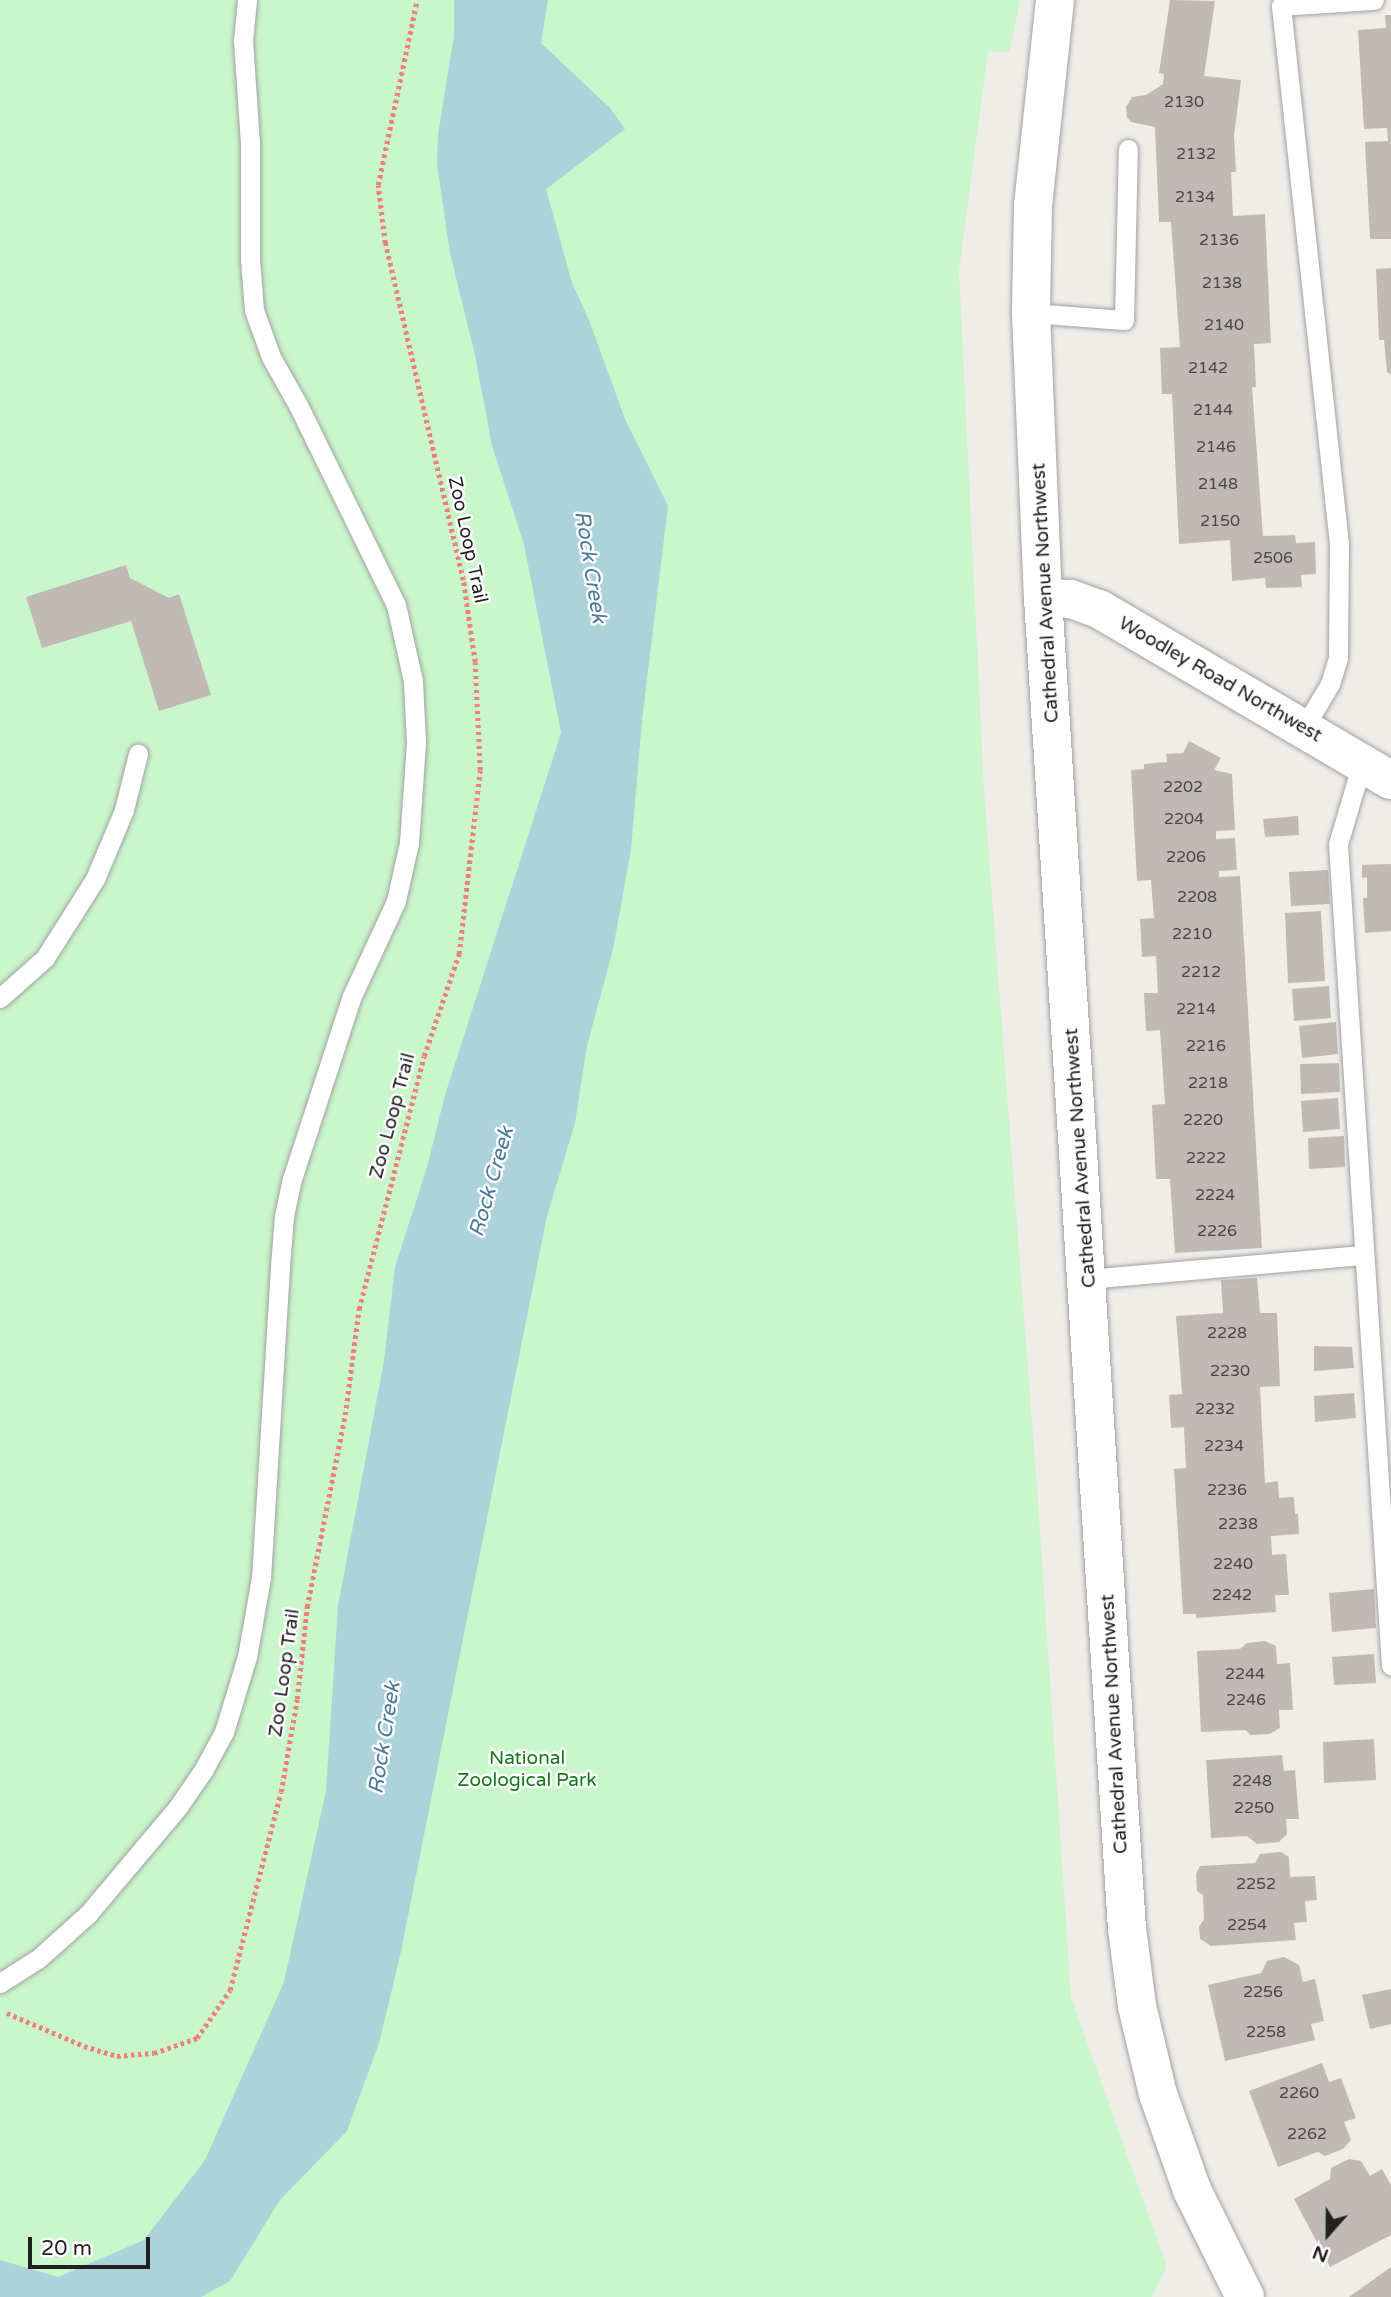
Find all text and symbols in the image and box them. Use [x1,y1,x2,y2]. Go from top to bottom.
house number: 2130 [1164,92,1204,112]
house number: 2132 [1176,144,1216,164]
house number: 2134 [1175,187,1215,207]
house number: 2136 [1199,230,1239,250]
house number: 2138 [1202,273,1242,293]
house number: 2140 [1204,315,1244,335]
house number: 2142 [1188,358,1228,378]
house number: 2144 [1193,400,1233,420]
house number: 2146 [1196,437,1236,457]
street label: Cathedral Avenue Northwest [1028,462,1064,724]
house number: 2148 [1198,474,1238,494]
street label: Zoo Loop Trail [442,475,492,605]
water label: Rock Creek [569,509,611,625]
house number: 2150 [1200,511,1240,531]
house number: 2506 [1253,548,1293,568]
street label: Woodley Road Northwest [1114,612,1326,748]
house number: 2202 [1163,777,1203,797]
house number: 2204 [1164,809,1204,829]
house number: 2206 [1166,847,1206,867]
house number: 2208 [1177,887,1217,907]
house number: 2210 [1172,924,1212,944]
house number: 2212 [1181,962,1221,982]
house number: 2214 [1176,999,1216,1019]
street label: Cathedral Avenue Northwest [1061,1027,1101,1289]
house number: 2216 [1186,1036,1226,1056]
street label: Zoo Loop Trail [365,1051,421,1181]
house number: 2218 [1188,1073,1228,1093]
house number: 2220 [1183,1110,1223,1130]
water label: Rock Creek [464,1124,520,1240]
house number: 2222 [1186,1148,1226,1168]
house number: 2224 [1195,1185,1235,1205]
house number: 2226 [1197,1221,1237,1241]
house number: 2228 [1207,1323,1247,1343]
house number: 2230 [1210,1361,1250,1381]
house number: 2232 [1195,1399,1235,1419]
house number: 2234 [1204,1436,1244,1456]
house number: 2236 [1207,1480,1247,1500]
house number: 2238 [1218,1514,1258,1534]
house number: 2240 [1213,1554,1253,1574]
house number: 2242 [1212,1585,1252,1605]
street label: Cathedral Avenue Northwest [1097,1593,1133,1855]
street label: Zoo Loop Trail [265,1608,305,1738]
house number: 2244 [1225,1664,1265,1684]
water label: Rock Creek [364,1680,406,1796]
house number: 2246 [1226,1690,1266,1710]
park label: National Zoological Park [457,1748,597,1792]
house number: 2248 [1232,1771,1272,1791]
house number: 2250 [1234,1798,1274,1818]
house number: 2252 [1236,1874,1276,1894]
house number: 2254 [1227,1915,1267,1935]
house number: 2256 [1243,1982,1283,2002]
house number: 2258 [1246,2022,1286,2042]
house number: 2260 [1279,2083,1319,2103]
house number: 2262 [1287,2124,1327,2144]
north arrow [1293,2199,1363,2269]
scale bar [32,2224,154,2268]
text: 20 m [41,2236,92,2261]
text: N [1309,2241,1332,2267]

